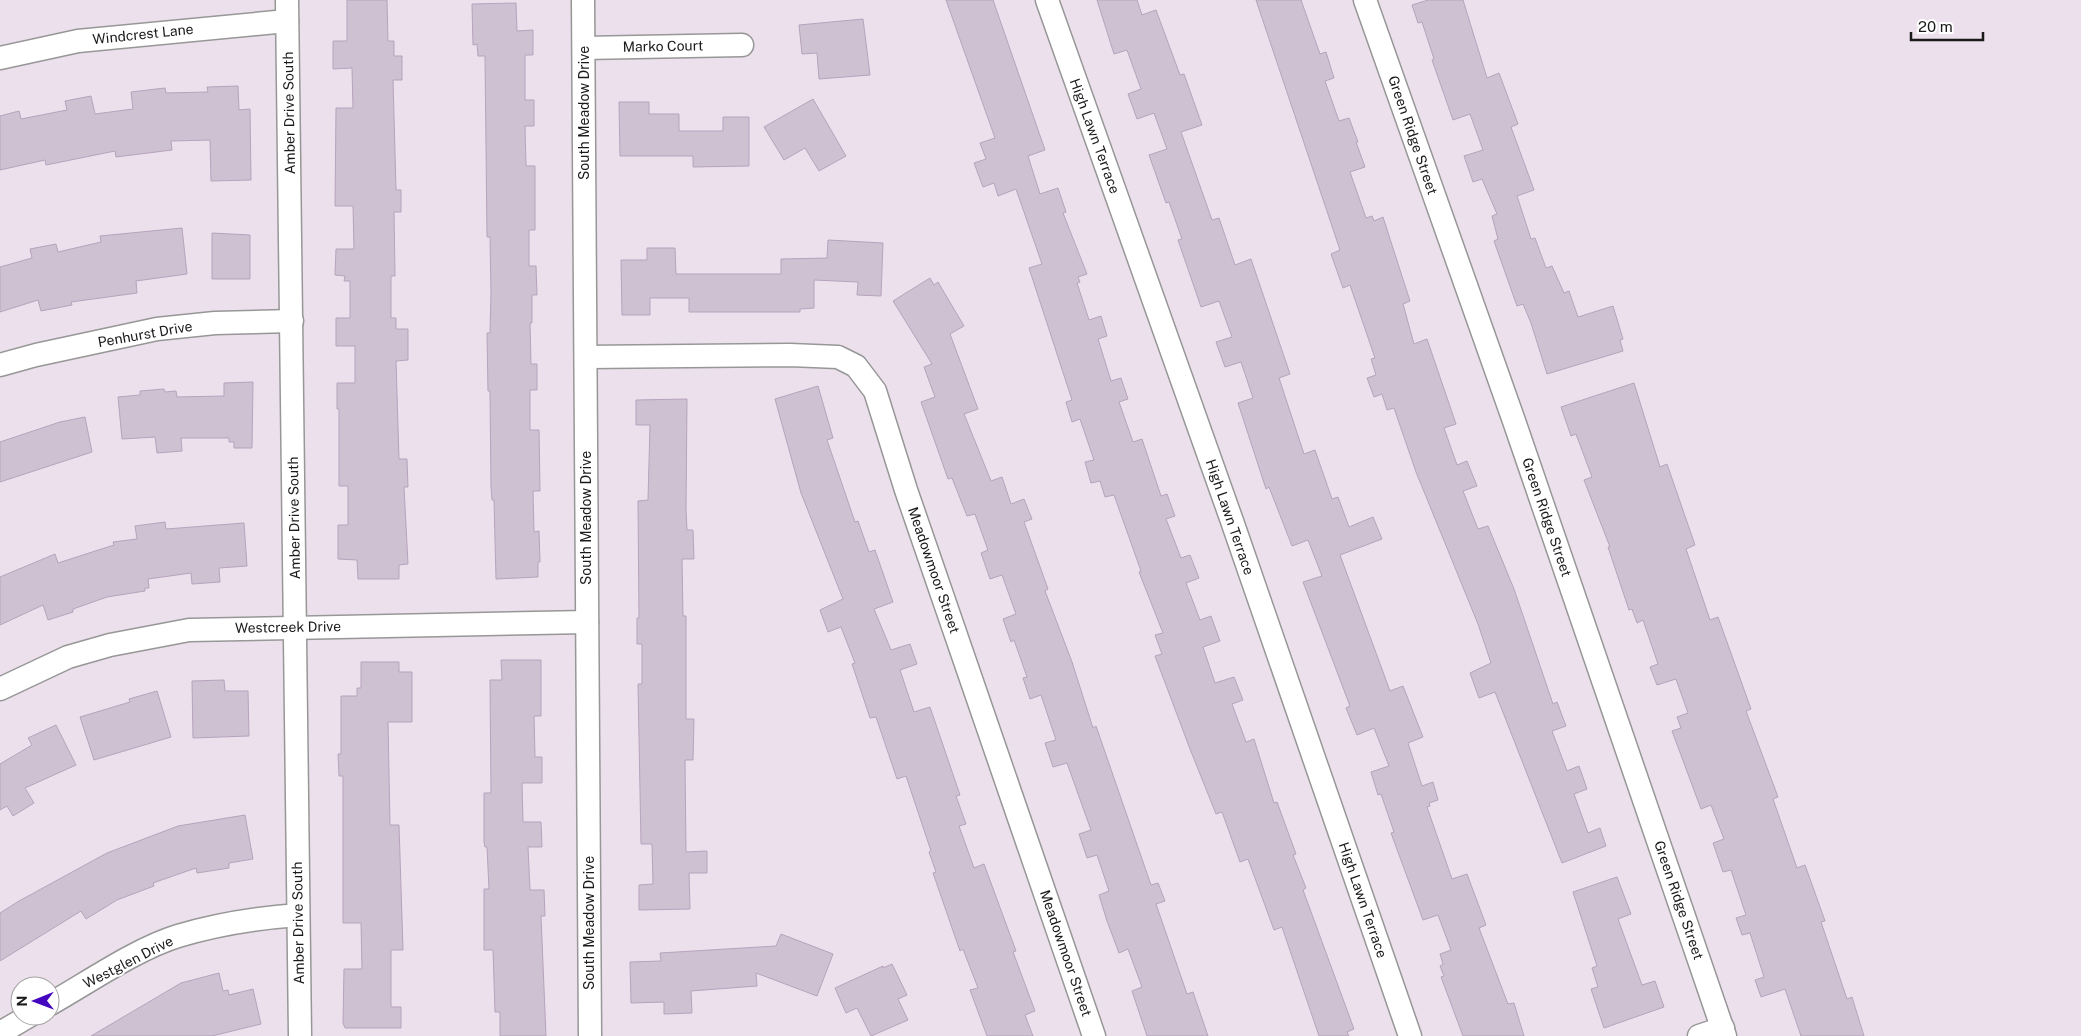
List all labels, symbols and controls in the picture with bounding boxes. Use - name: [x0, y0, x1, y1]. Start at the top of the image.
- scale bar: [1911, 10, 1984, 42]
- text: 20 m: [1918, 18, 1953, 35]
- street label: Windcrest Lane: [92, 21, 194, 47]
- street label: Marko Court: [622, 37, 704, 55]
- street label: South Meadow Drive: [576, 46, 592, 180]
- street label: Amber Drive South: [280, 51, 298, 175]
- street label: Green Ridge Street: [1385, 73, 1441, 197]
- street label: High Lawn Terrace: [1067, 76, 1123, 196]
- street label: Penhurst Drive: [96, 318, 194, 350]
- street label: South Meadow Drive: [578, 451, 594, 585]
- street label: Green Ridge Street: [1519, 455, 1575, 579]
- street label: Amber Drive South: [285, 456, 303, 580]
- street label: High Lawn Terrace: [1203, 457, 1257, 577]
- street label: Meadowmoor Street: [905, 505, 963, 635]
- street label: Westcreek Drive: [235, 618, 341, 636]
- street label: Green Ridge Street: [1651, 838, 1707, 962]
- street label: High Lawn Terrace: [1336, 840, 1390, 960]
- street label: South Meadow Drive: [581, 856, 597, 990]
- street label: Amber Drive South: [289, 861, 307, 985]
- street label: Meadowmoor Street: [1037, 888, 1095, 1018]
- street label: Westglen Drive: [80, 932, 176, 992]
- north arrow: [10, 976, 60, 1026]
- text: N: [14, 996, 30, 1007]

